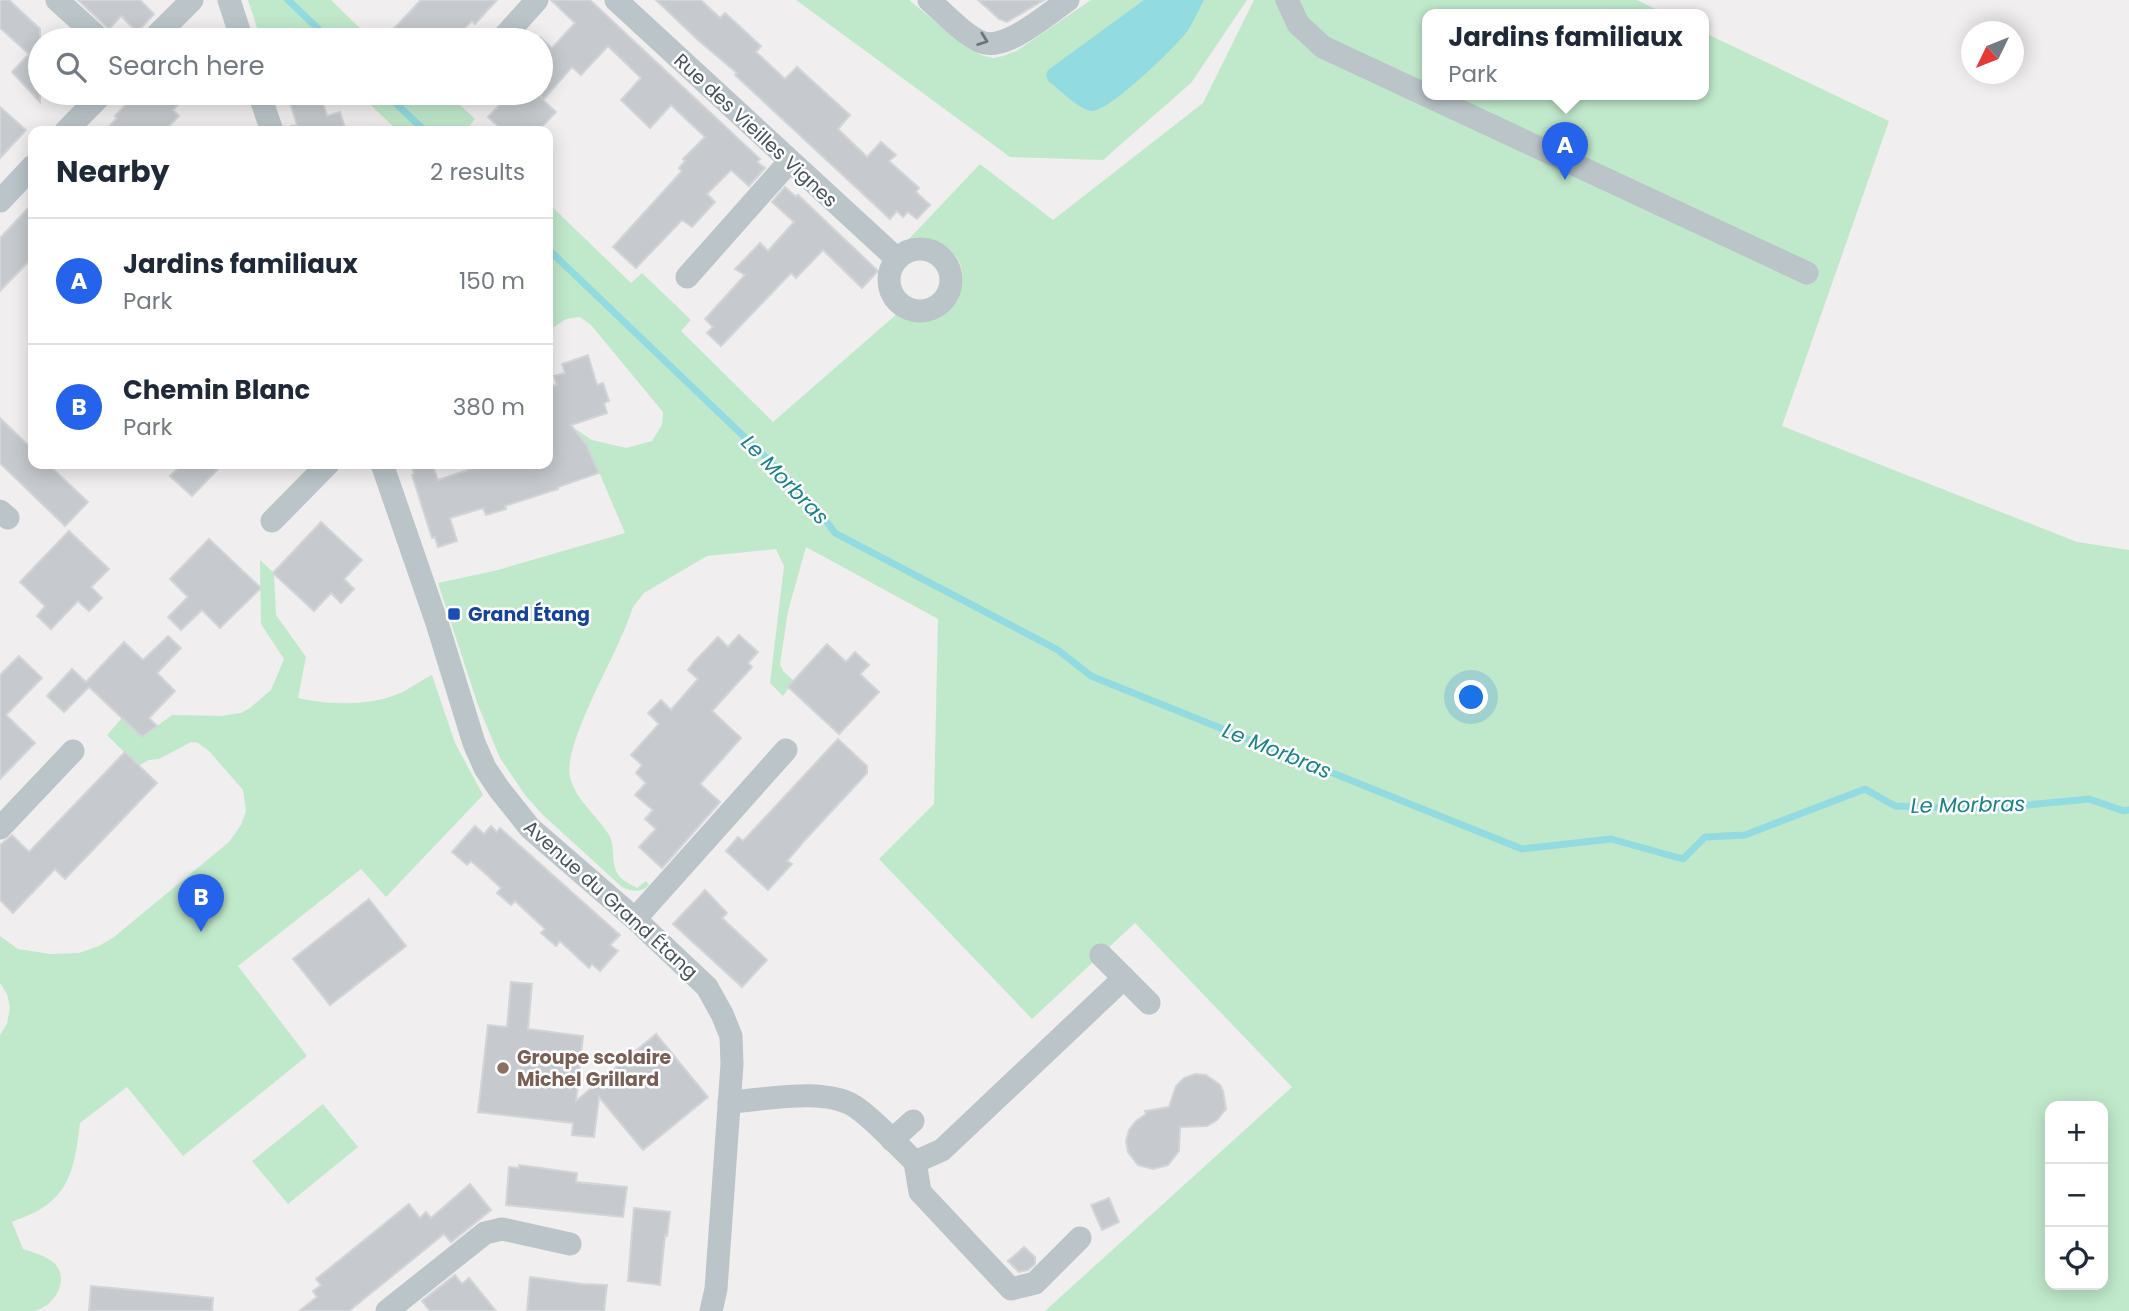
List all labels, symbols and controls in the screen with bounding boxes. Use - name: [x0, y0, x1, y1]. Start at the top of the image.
- popup: [1422, 9, 1709, 100]
- text: Jardins familiaux: [1448, 19, 1683, 55]
- north arrow: [1961, 21, 2024, 84]
- search box: [28, 28, 553, 105]
- one-way arrow: [977, 32, 989, 46]
- street label: Rue des Vieilles Vignes: [668, 47, 843, 213]
- icon: search: [52, 48, 90, 86]
- text: Search here: [108, 48, 265, 84]
- text: Park: [1448, 58, 1497, 90]
- pin: A: [1542, 122, 1588, 180]
- text: Nearby: [56, 150, 170, 193]
- text: 2 results: [430, 156, 525, 188]
- text: Jardins familiaux: [123, 246, 358, 282]
- text: A: [71, 265, 87, 297]
- text: 150 m: [459, 265, 525, 297]
- text: Park: [123, 285, 172, 317]
- text: Chemin Blanc: [123, 372, 310, 408]
- text: B: [71, 391, 87, 423]
- text: 380 m: [453, 391, 525, 423]
- text: Park: [123, 411, 172, 443]
- water label: Le Morbras: [735, 428, 836, 531]
- place label: Grand Étang: [468, 601, 590, 628]
- marker: Grand Étang: [446, 606, 462, 622]
- your location: [1454, 680, 1488, 714]
- water label: Le Morbras: [1218, 716, 1336, 785]
- water label: Le Morbras: [1910, 789, 2026, 820]
- street label: Avenue du Grand Étang: [518, 814, 704, 985]
- pin: B: [178, 874, 224, 932]
- place label: Groupe scolaire Michel Grillard: [517, 1044, 672, 1093]
- marker: Groupe scolaire Michel Grillard: [495, 1060, 511, 1076]
- map controls: [2045, 1101, 2108, 1290]
- button: +: [2045, 1101, 2108, 1164]
- button: −: [2045, 1164, 2108, 1227]
- button: locate: [2045, 1227, 2108, 1290]

